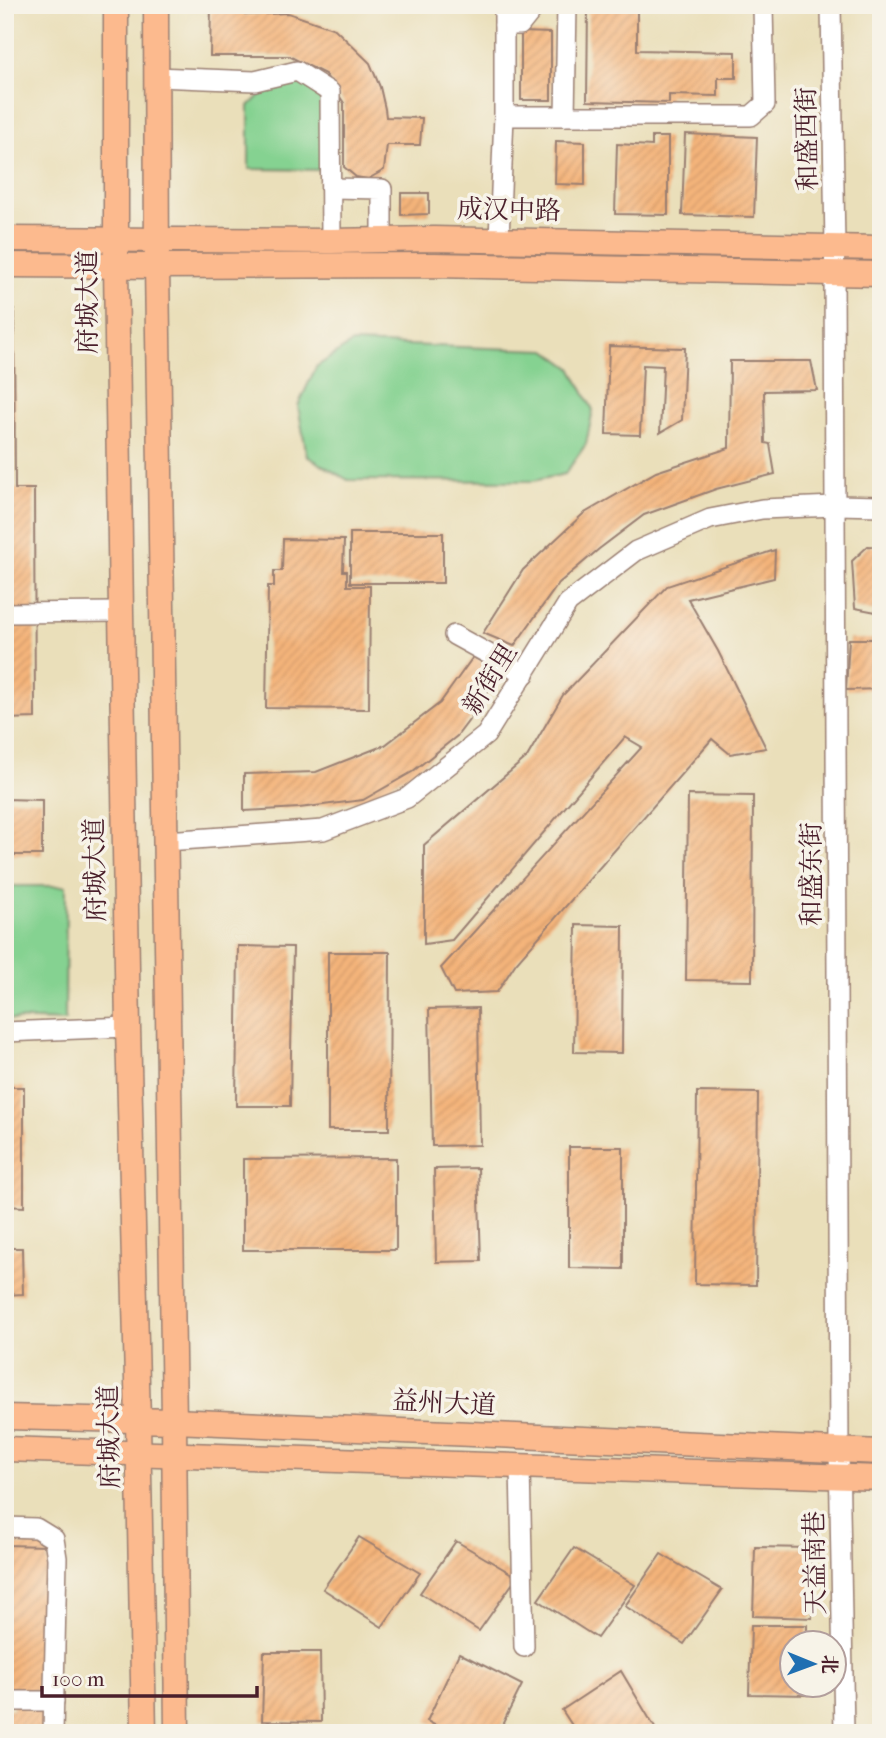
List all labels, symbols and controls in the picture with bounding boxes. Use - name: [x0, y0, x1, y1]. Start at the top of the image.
- street label: 和盛西街: [791, 87, 823, 191]
- street label: 成汉中路: [457, 194, 561, 226]
- street label: 府城大道: [72, 250, 103, 354]
- street label: 新街里: [456, 638, 524, 720]
- street label: 府城大道: [79, 818, 111, 922]
- street label: 和盛东街: [796, 822, 827, 926]
- street label: 府城大道: [93, 1385, 125, 1489]
- street label: 益州大道: [391, 1385, 497, 1421]
- street label: 天益南巷: [799, 1511, 831, 1615]
- north arrow: [778, 1630, 848, 1700]
- scale bar: [42, 1654, 257, 1698]
- text: 北: [818, 1655, 840, 1674]
- text: 100 m: [52, 1667, 105, 1691]

